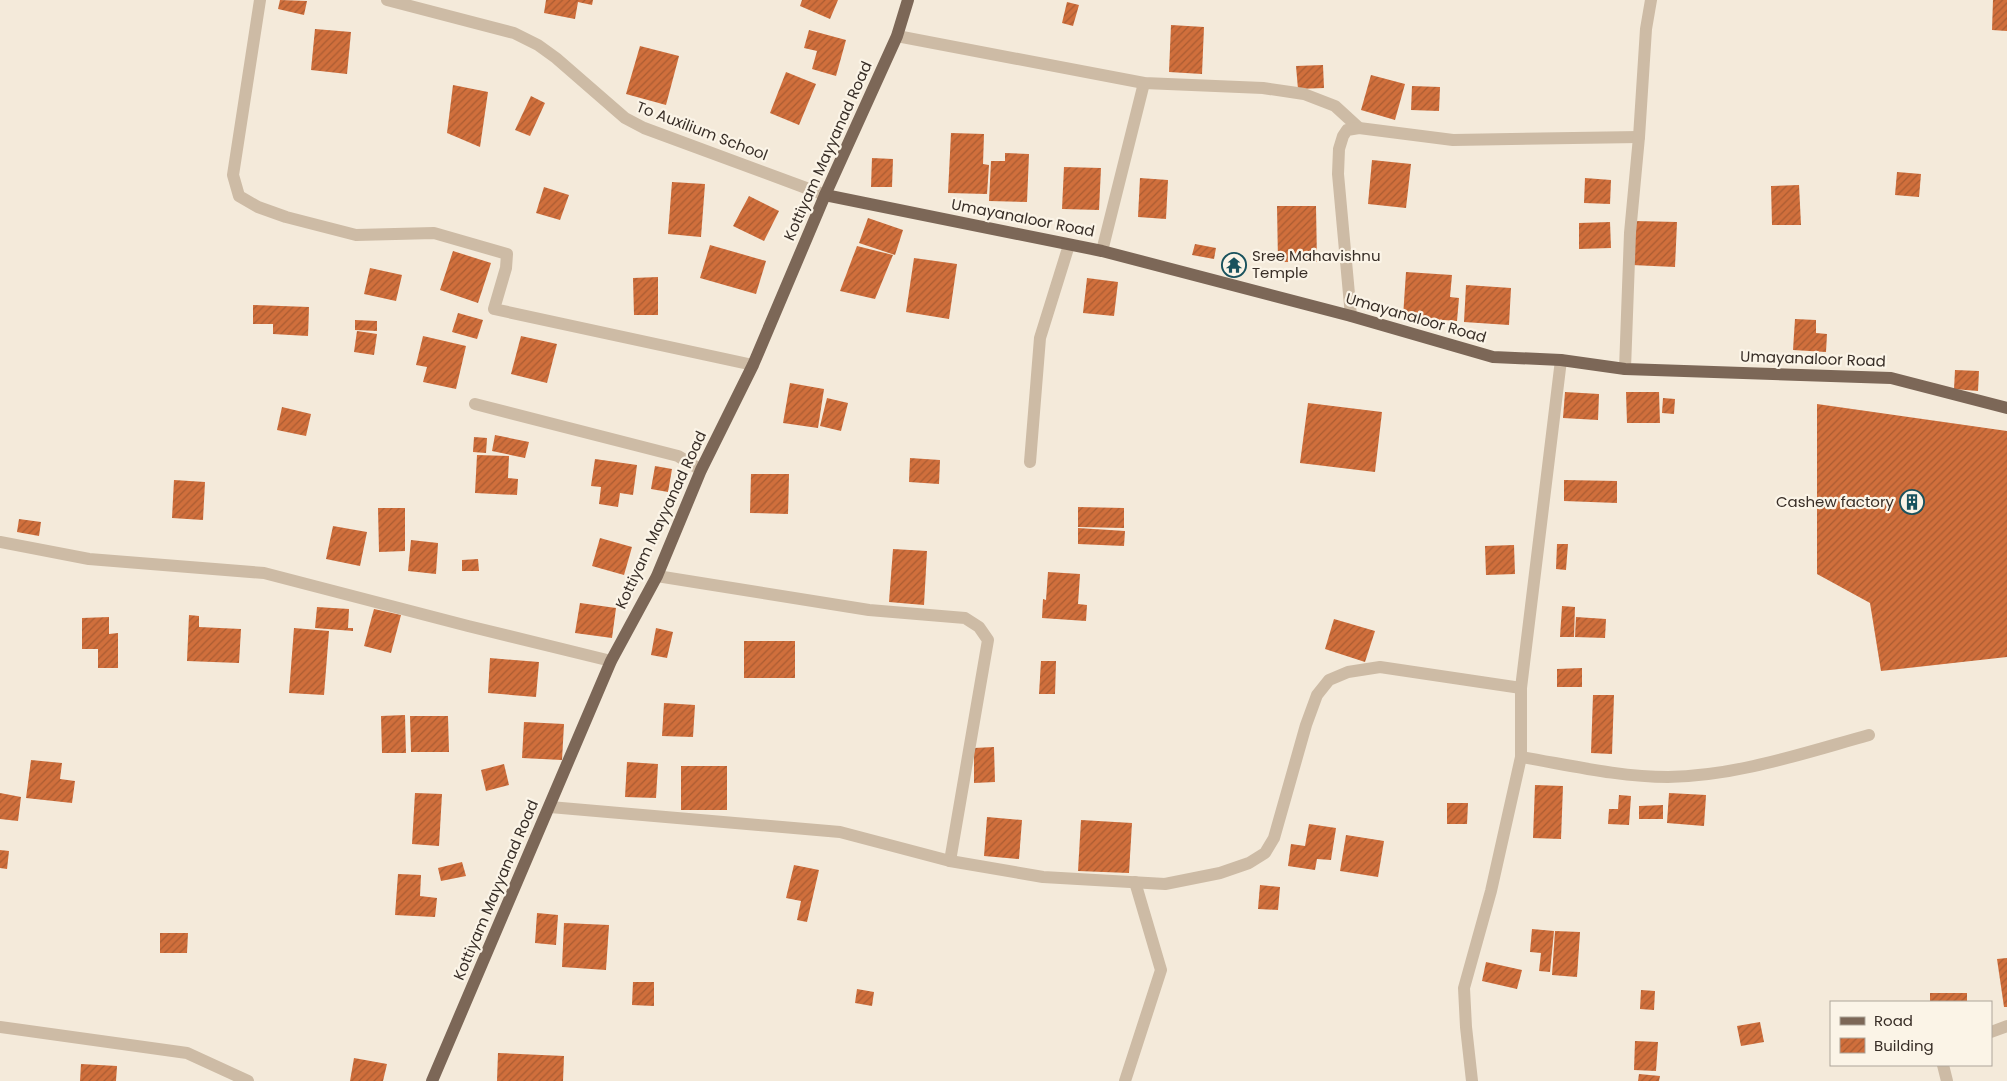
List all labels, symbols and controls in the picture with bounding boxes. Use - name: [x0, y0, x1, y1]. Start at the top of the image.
- street label: Kottiyam Mayyanad Road: [778, 58, 877, 244]
- street label: To Auxilium School: [633, 96, 771, 165]
- street label: Umayanaloor Road: [950, 193, 1097, 242]
- place label: Sree Mahavishnu Temple: [1252, 245, 1381, 283]
- temple icon: Sree Mahavishnu Temple: [1221, 252, 1247, 278]
- street label: Umayanaloor Road: [1343, 287, 1489, 348]
- street label: Umayanaloor Road: [1740, 345, 1886, 372]
- street label: Kottiyam Mayyanad Road: [610, 427, 711, 612]
- building icon: Cashew factory: [1899, 489, 1925, 515]
- place label: Cashew factory: [1776, 491, 1895, 512]
- street label: Kottiyam Mayyanad Road: [448, 796, 543, 983]
- legend: [1830, 1001, 1992, 1066]
- text: Road: [1874, 1010, 1913, 1031]
- text: Building: [1874, 1035, 1934, 1056]

